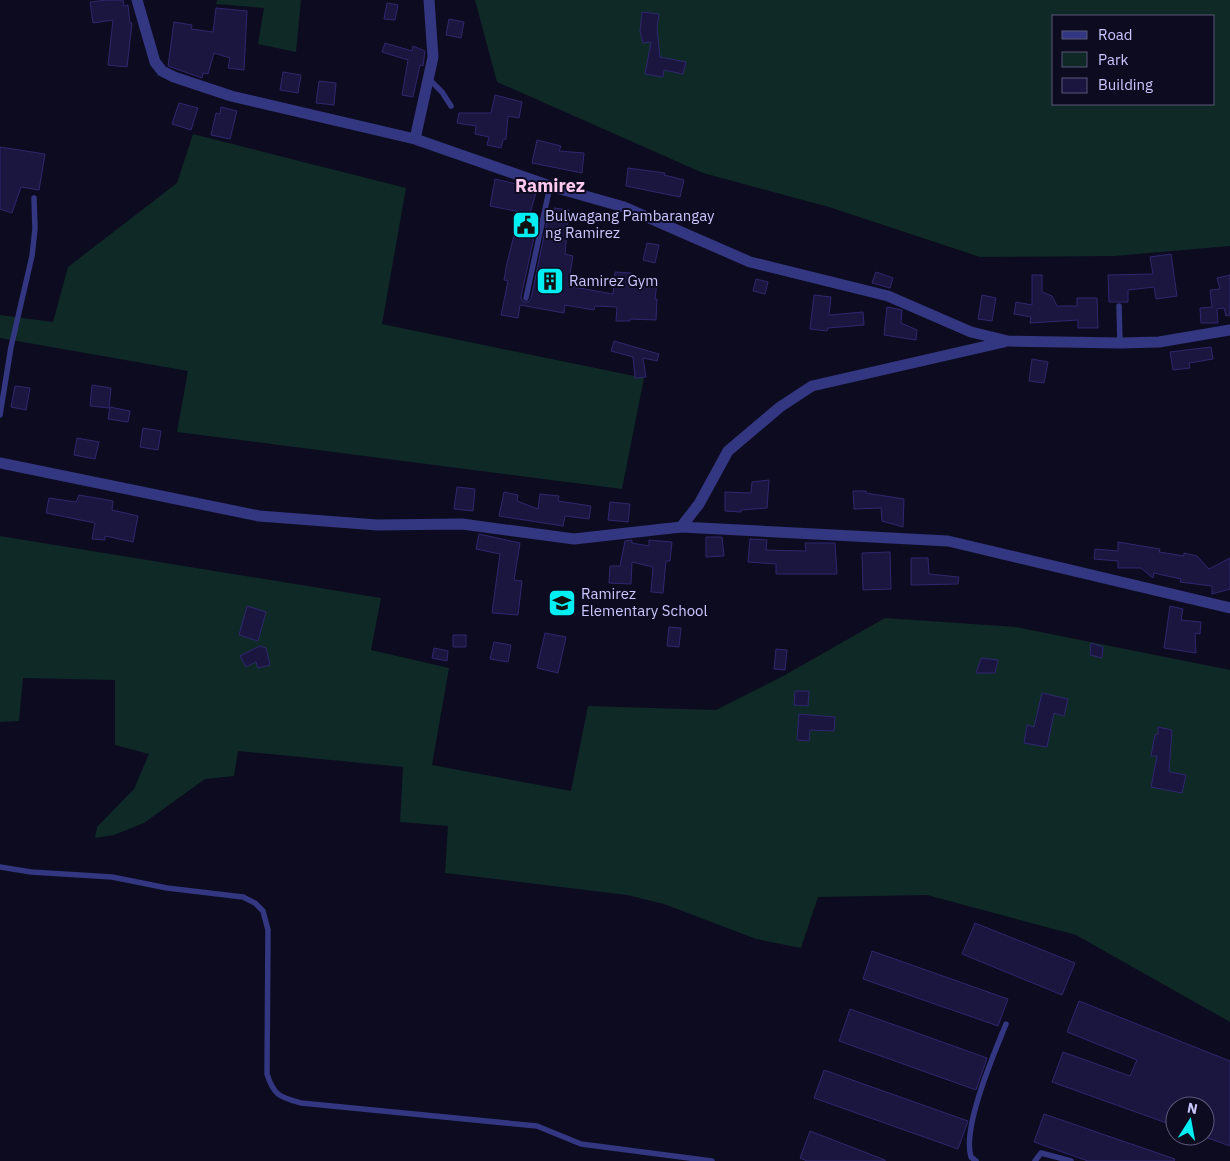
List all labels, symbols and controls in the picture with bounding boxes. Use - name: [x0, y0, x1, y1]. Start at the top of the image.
- legend: [1052, 15, 1215, 105]
- text: Road: [1098, 25, 1133, 44]
- text: Park: [1098, 50, 1128, 69]
- text: Building: [1098, 75, 1153, 94]
- district label: Ramirez: [515, 174, 585, 197]
- place label: Bulwagang Pambarangay ng Ramirez: [545, 206, 715, 242]
- public building icon: Bulwagang Pambarangay ng Ramirez: [511, 210, 541, 240]
- building icon: Ramirez Gym: [535, 266, 565, 296]
- place label: Ramirez Gym: [569, 271, 658, 290]
- place label: Ramirez Elementary School: [581, 584, 708, 620]
- school or university icon: Ramirez Elementary School: [547, 588, 577, 618]
- north arrow: [1165, 1096, 1215, 1146]
- text: N: [1186, 1098, 1199, 1118]

